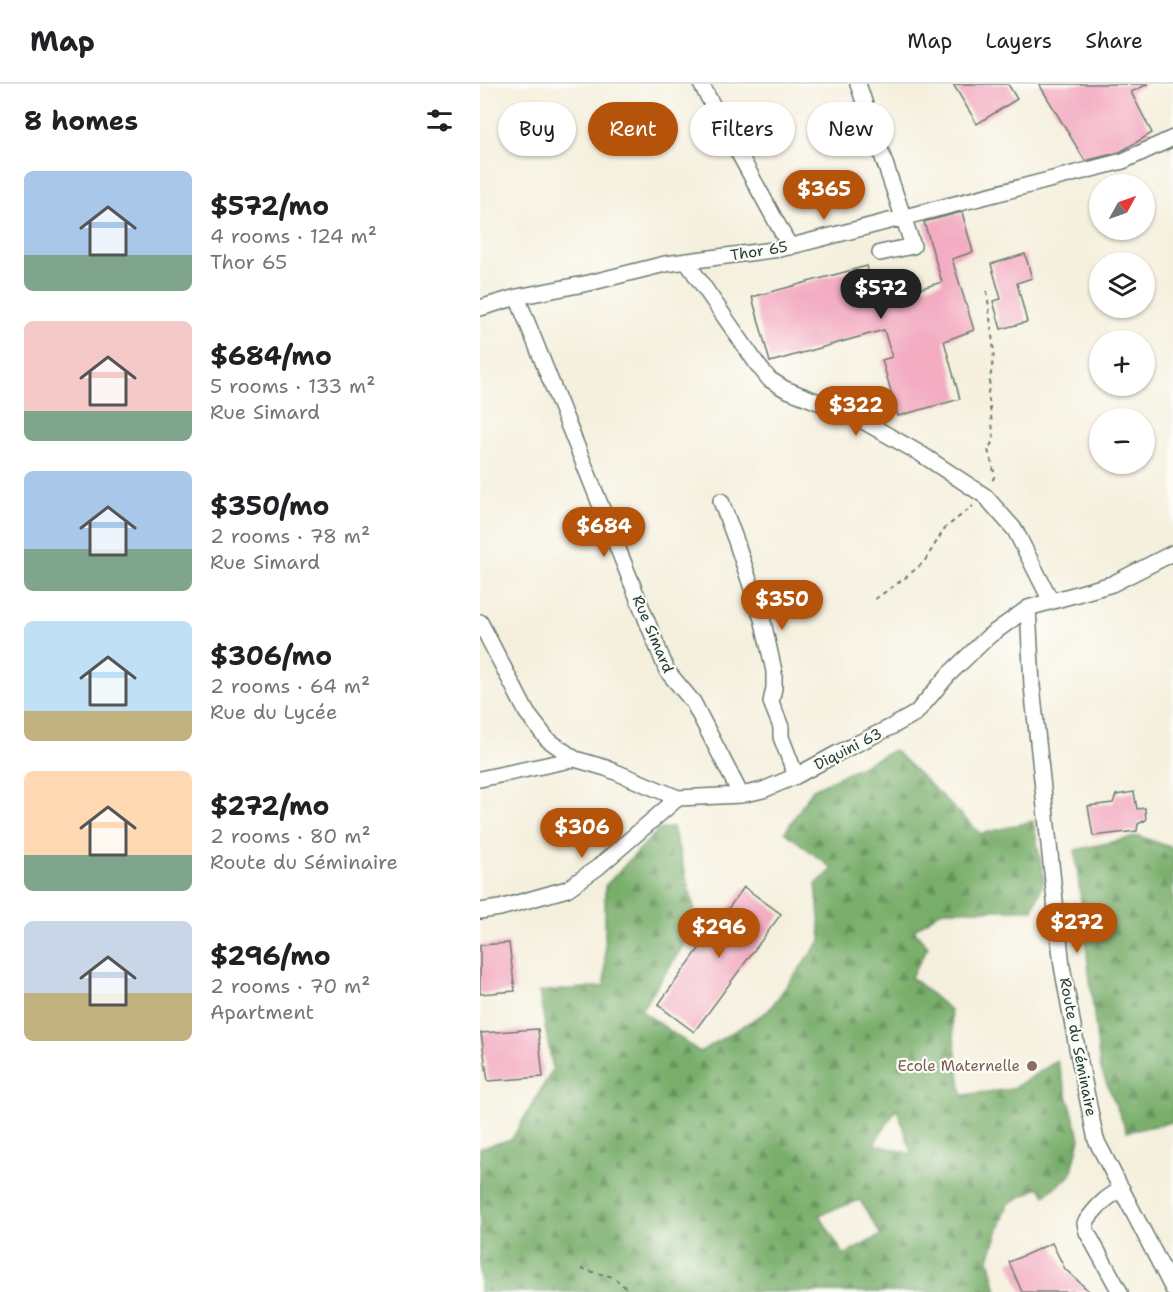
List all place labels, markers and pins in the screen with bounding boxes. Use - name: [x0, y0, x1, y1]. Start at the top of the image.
- pin: $365: [788, 170, 860, 221]
- pin: $572: [845, 269, 917, 320]
- pin: $322: [820, 386, 892, 437]
- pin: $684: [568, 507, 640, 558]
- pin: $350: [746, 580, 818, 631]
- pin: $306: [546, 808, 618, 859]
- pin: $272: [1041, 903, 1113, 954]
- pin: $296: [683, 908, 755, 959]
- place label: Ecole Maternelle: [897, 1056, 1020, 1076]
- marker: Ecole Maternelle: [1025, 1059, 1039, 1073]

